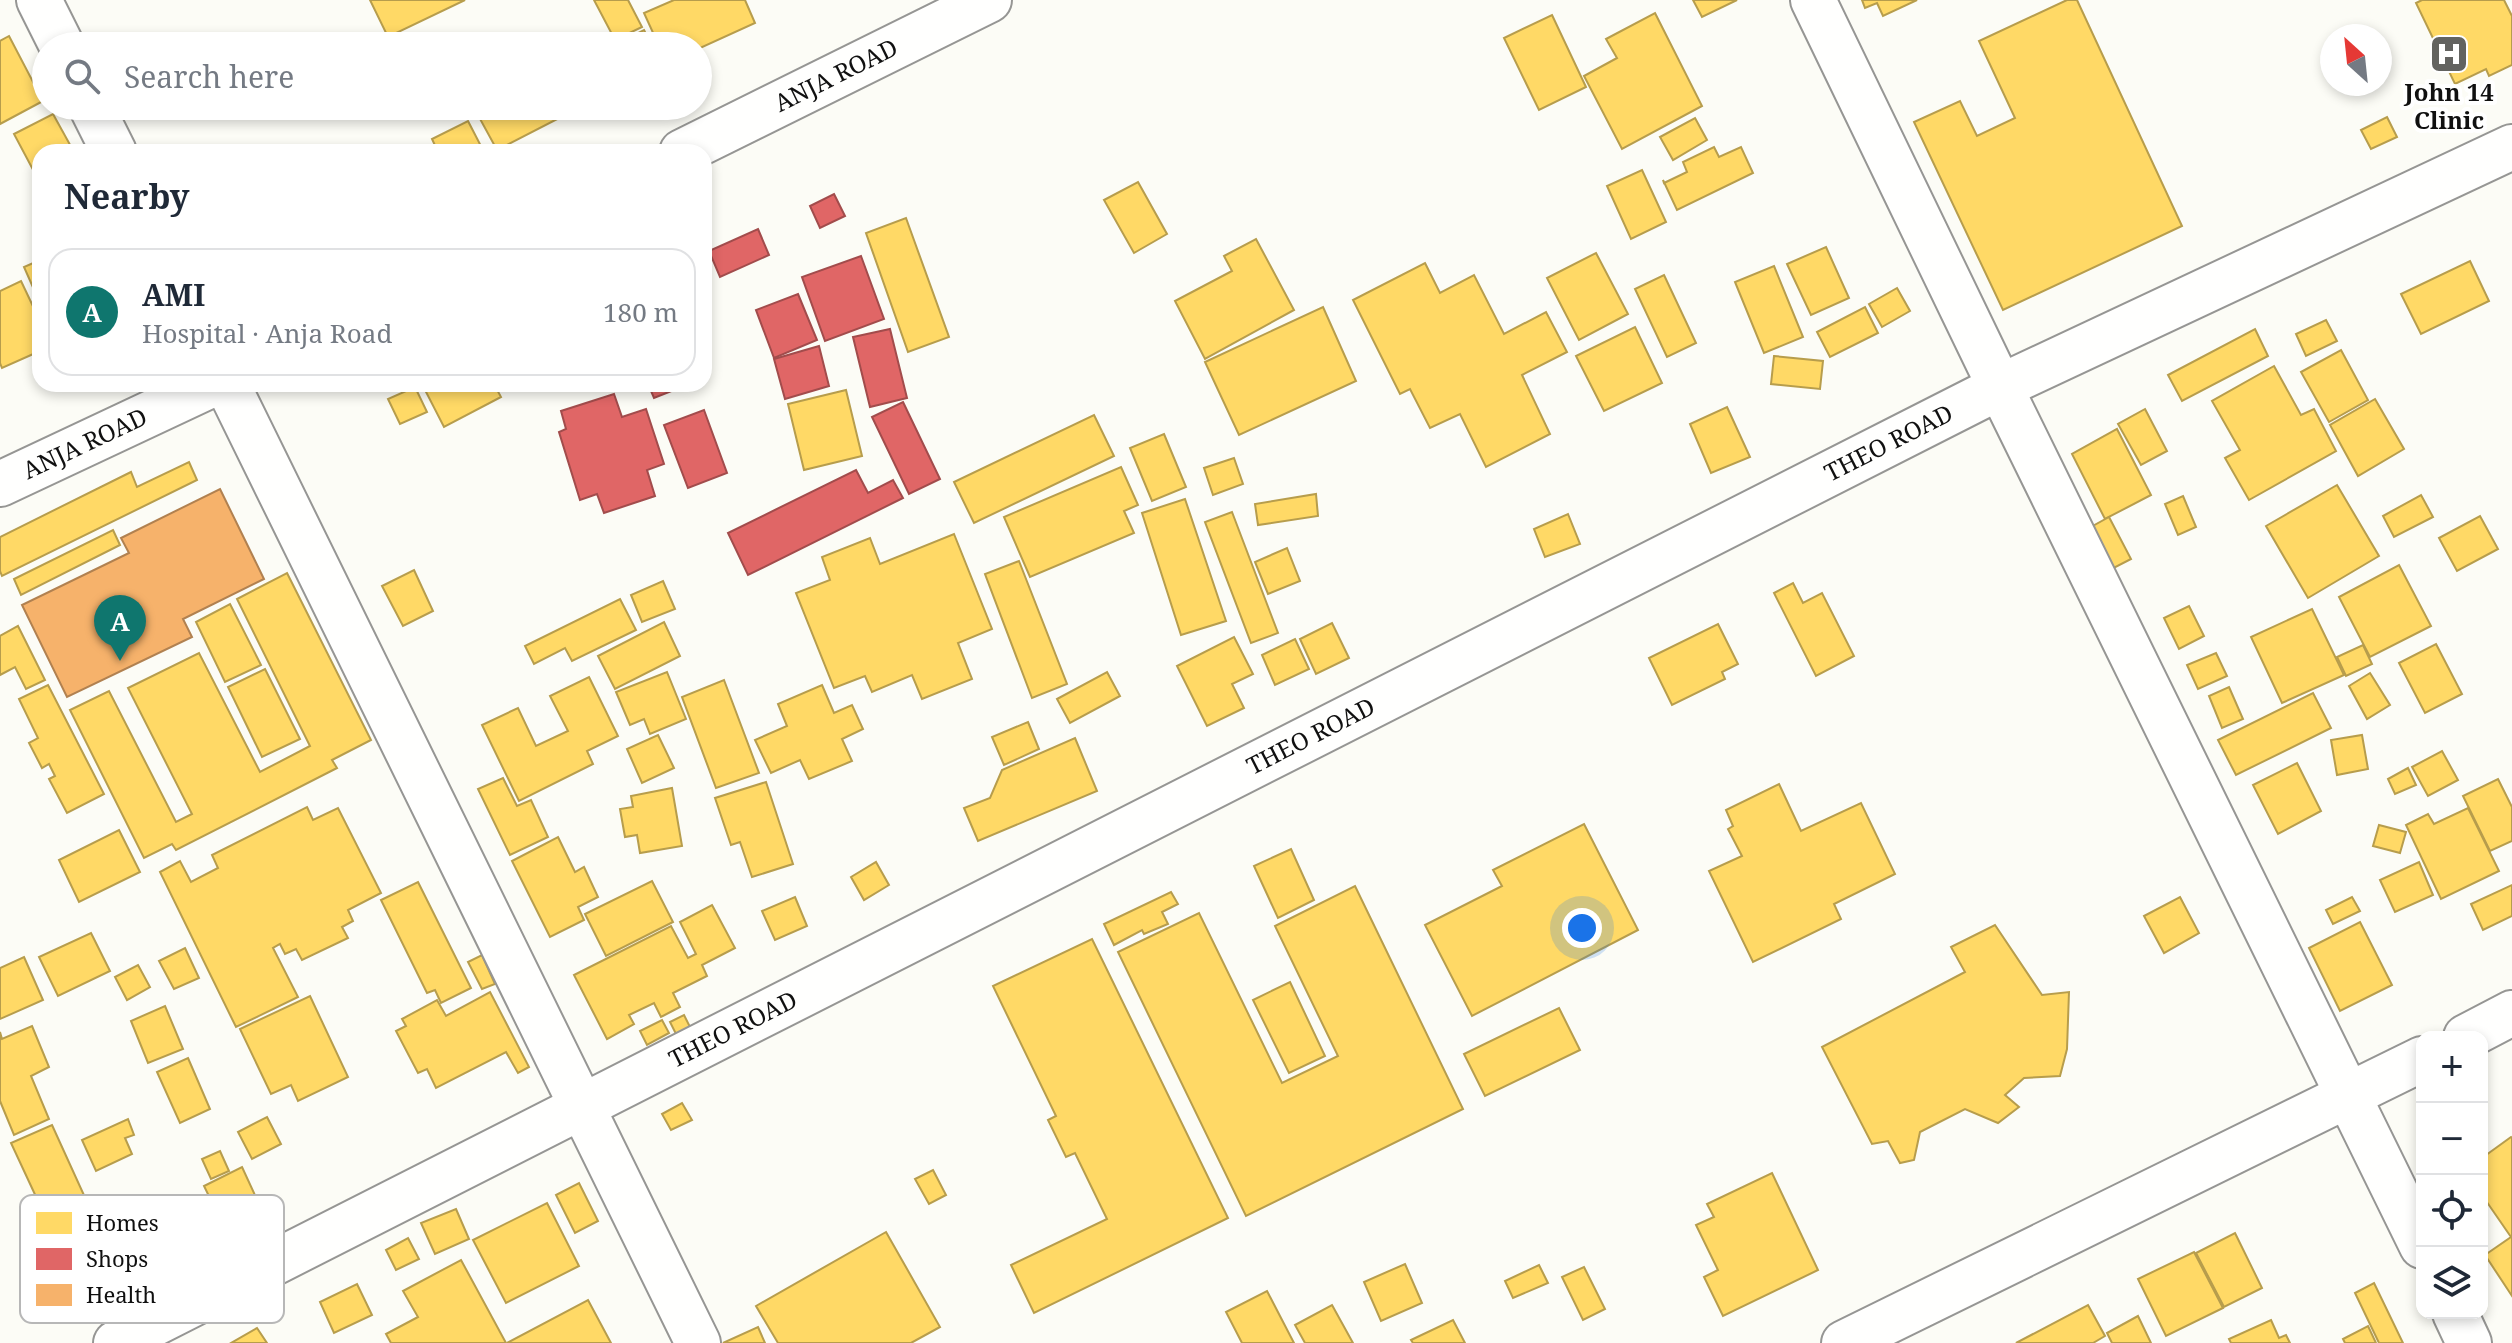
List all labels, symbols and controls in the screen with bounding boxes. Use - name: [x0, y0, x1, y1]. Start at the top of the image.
- north arrow: [2320, 24, 2392, 96]
- street label: ANJA ROAD: [768, 30, 903, 119]
- search box: [32, 32, 712, 120]
- hospital icon: John 14 Clinic: [2428, 33, 2470, 75]
- icon: search: [60, 54, 104, 98]
- text: Search here: [124, 56, 294, 97]
- place label: John 14 Clinic: [2403, 75, 2494, 136]
- text: Nearby: [64, 173, 190, 219]
- text: AMI: [142, 274, 205, 315]
- text: A: [82, 294, 102, 330]
- text: 180 m: [603, 294, 678, 330]
- text: Hospital · Anja Road: [142, 315, 392, 351]
- street label: THEO ROAD: [1818, 396, 1958, 488]
- street label: ANJA ROAD: [17, 399, 152, 486]
- pin: A: [94, 595, 146, 661]
- street label: THEO ROAD: [1241, 689, 1380, 782]
- your location: [1562, 908, 1602, 948]
- street label: THEO ROAD: [663, 982, 802, 1075]
- map controls: [2416, 1031, 2488, 1319]
- button: +: [2416, 1031, 2488, 1103]
- button: −: [2416, 1103, 2488, 1175]
- button: locate: [2416, 1175, 2488, 1247]
- legend: [20, 1195, 284, 1323]
- text: Homes: [86, 1207, 159, 1237]
- text: Shops: [86, 1243, 148, 1273]
- button: layers: [2416, 1247, 2488, 1319]
- text: Health: [86, 1279, 156, 1309]

